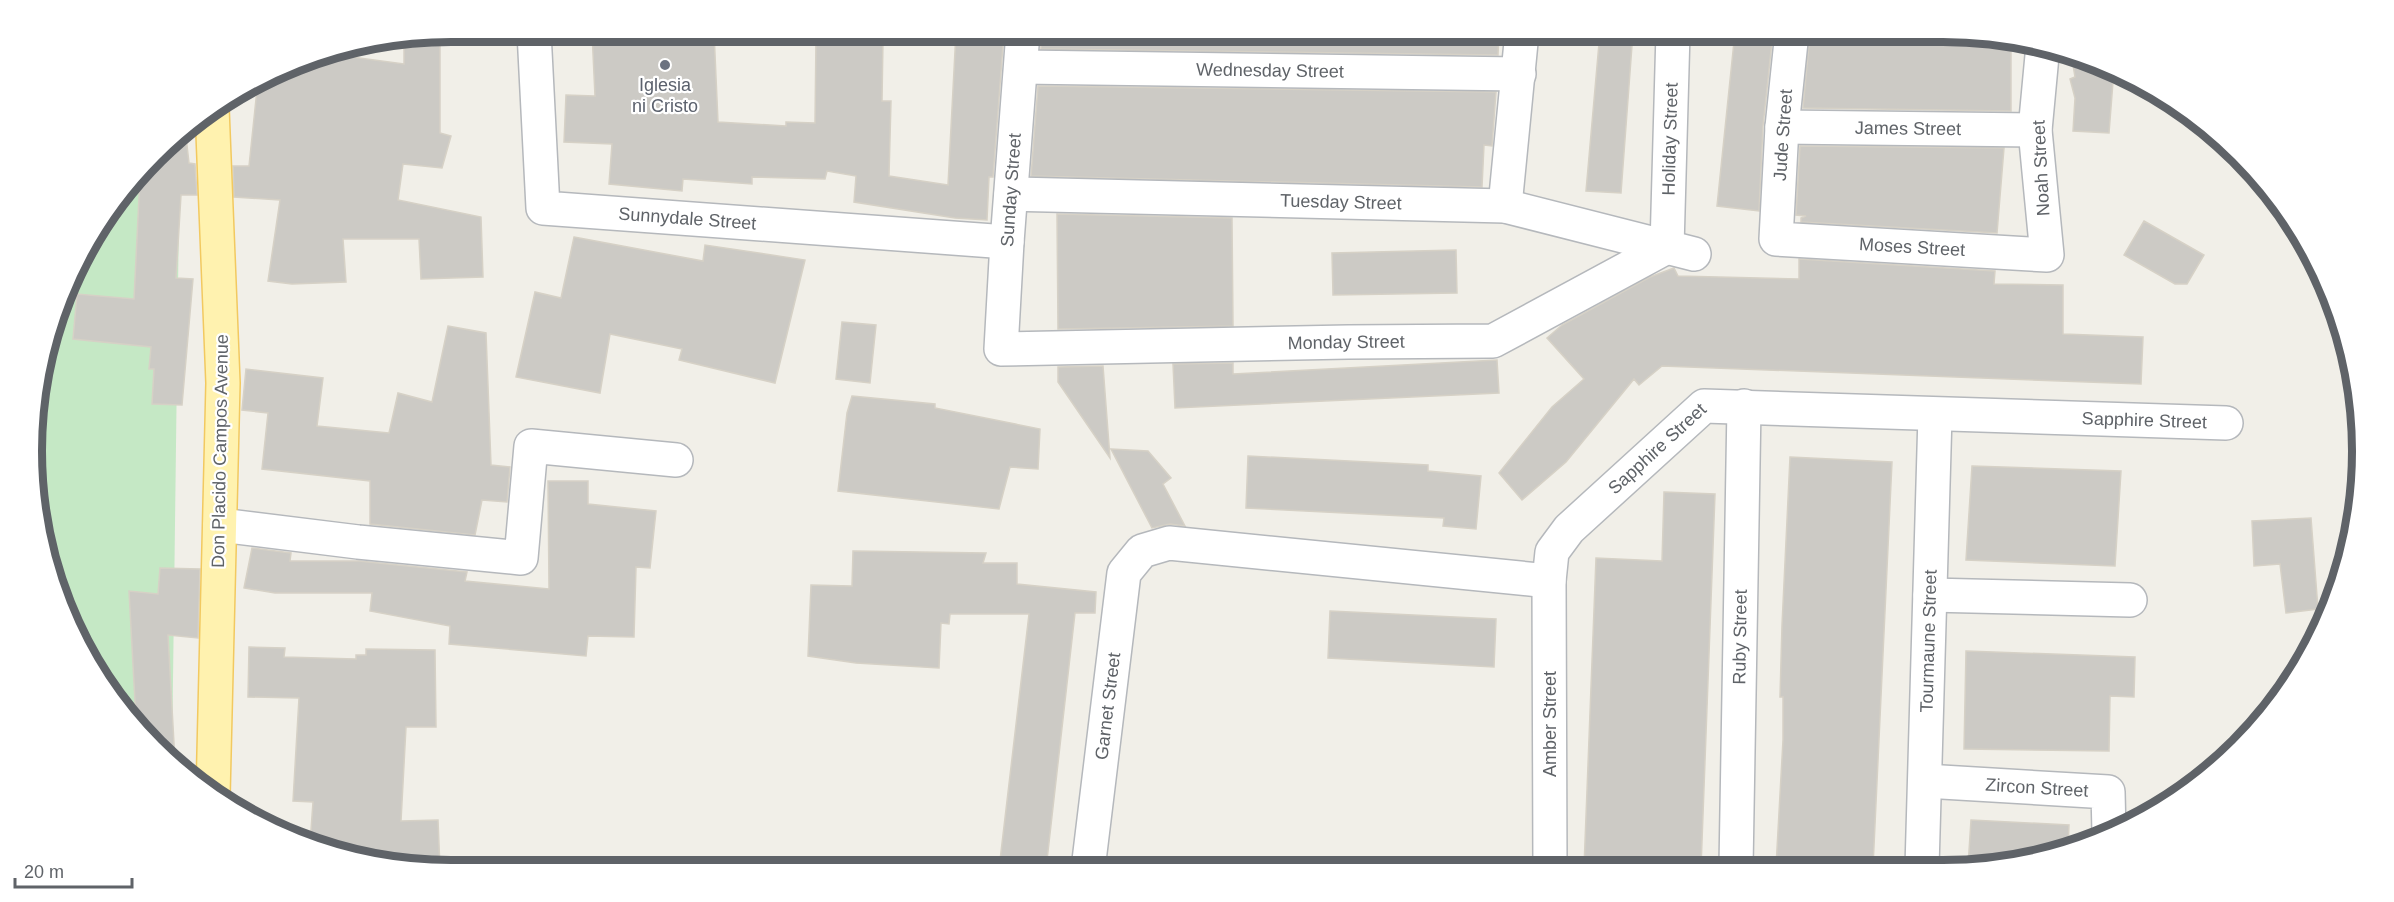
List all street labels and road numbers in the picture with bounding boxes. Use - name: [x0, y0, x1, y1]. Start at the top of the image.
- street label: Wednesday Street: [1196, 59, 1344, 82]
- street label: Holiday Street: [1658, 82, 1682, 196]
- street label: Jude Street: [1770, 88, 1796, 182]
- street label: James Street: [1855, 118, 1961, 139]
- street label: Noah Street: [2028, 120, 2054, 216]
- street label: Sunday Street: [997, 132, 1025, 248]
- street label: Tuesday Street: [1280, 191, 1402, 213]
- street label: Sunnydale Street: [618, 204, 757, 234]
- street label: Moses Street: [1859, 234, 1966, 260]
- street label: Monday Street: [1287, 332, 1405, 353]
- street label: Don Placido Campos Avenue: [208, 334, 232, 568]
- street label: Sapphire Street: [1604, 399, 1710, 498]
- street label: Sapphire Street: [2081, 408, 2207, 432]
- street label: Tourmaune Street: [1916, 569, 1941, 713]
- street label: Ruby Street: [1729, 589, 1751, 685]
- street label: Garnet Street: [1091, 651, 1124, 761]
- street label: Amber Street: [1540, 671, 1560, 777]
- street label: Zircon Street: [1985, 775, 2089, 801]

